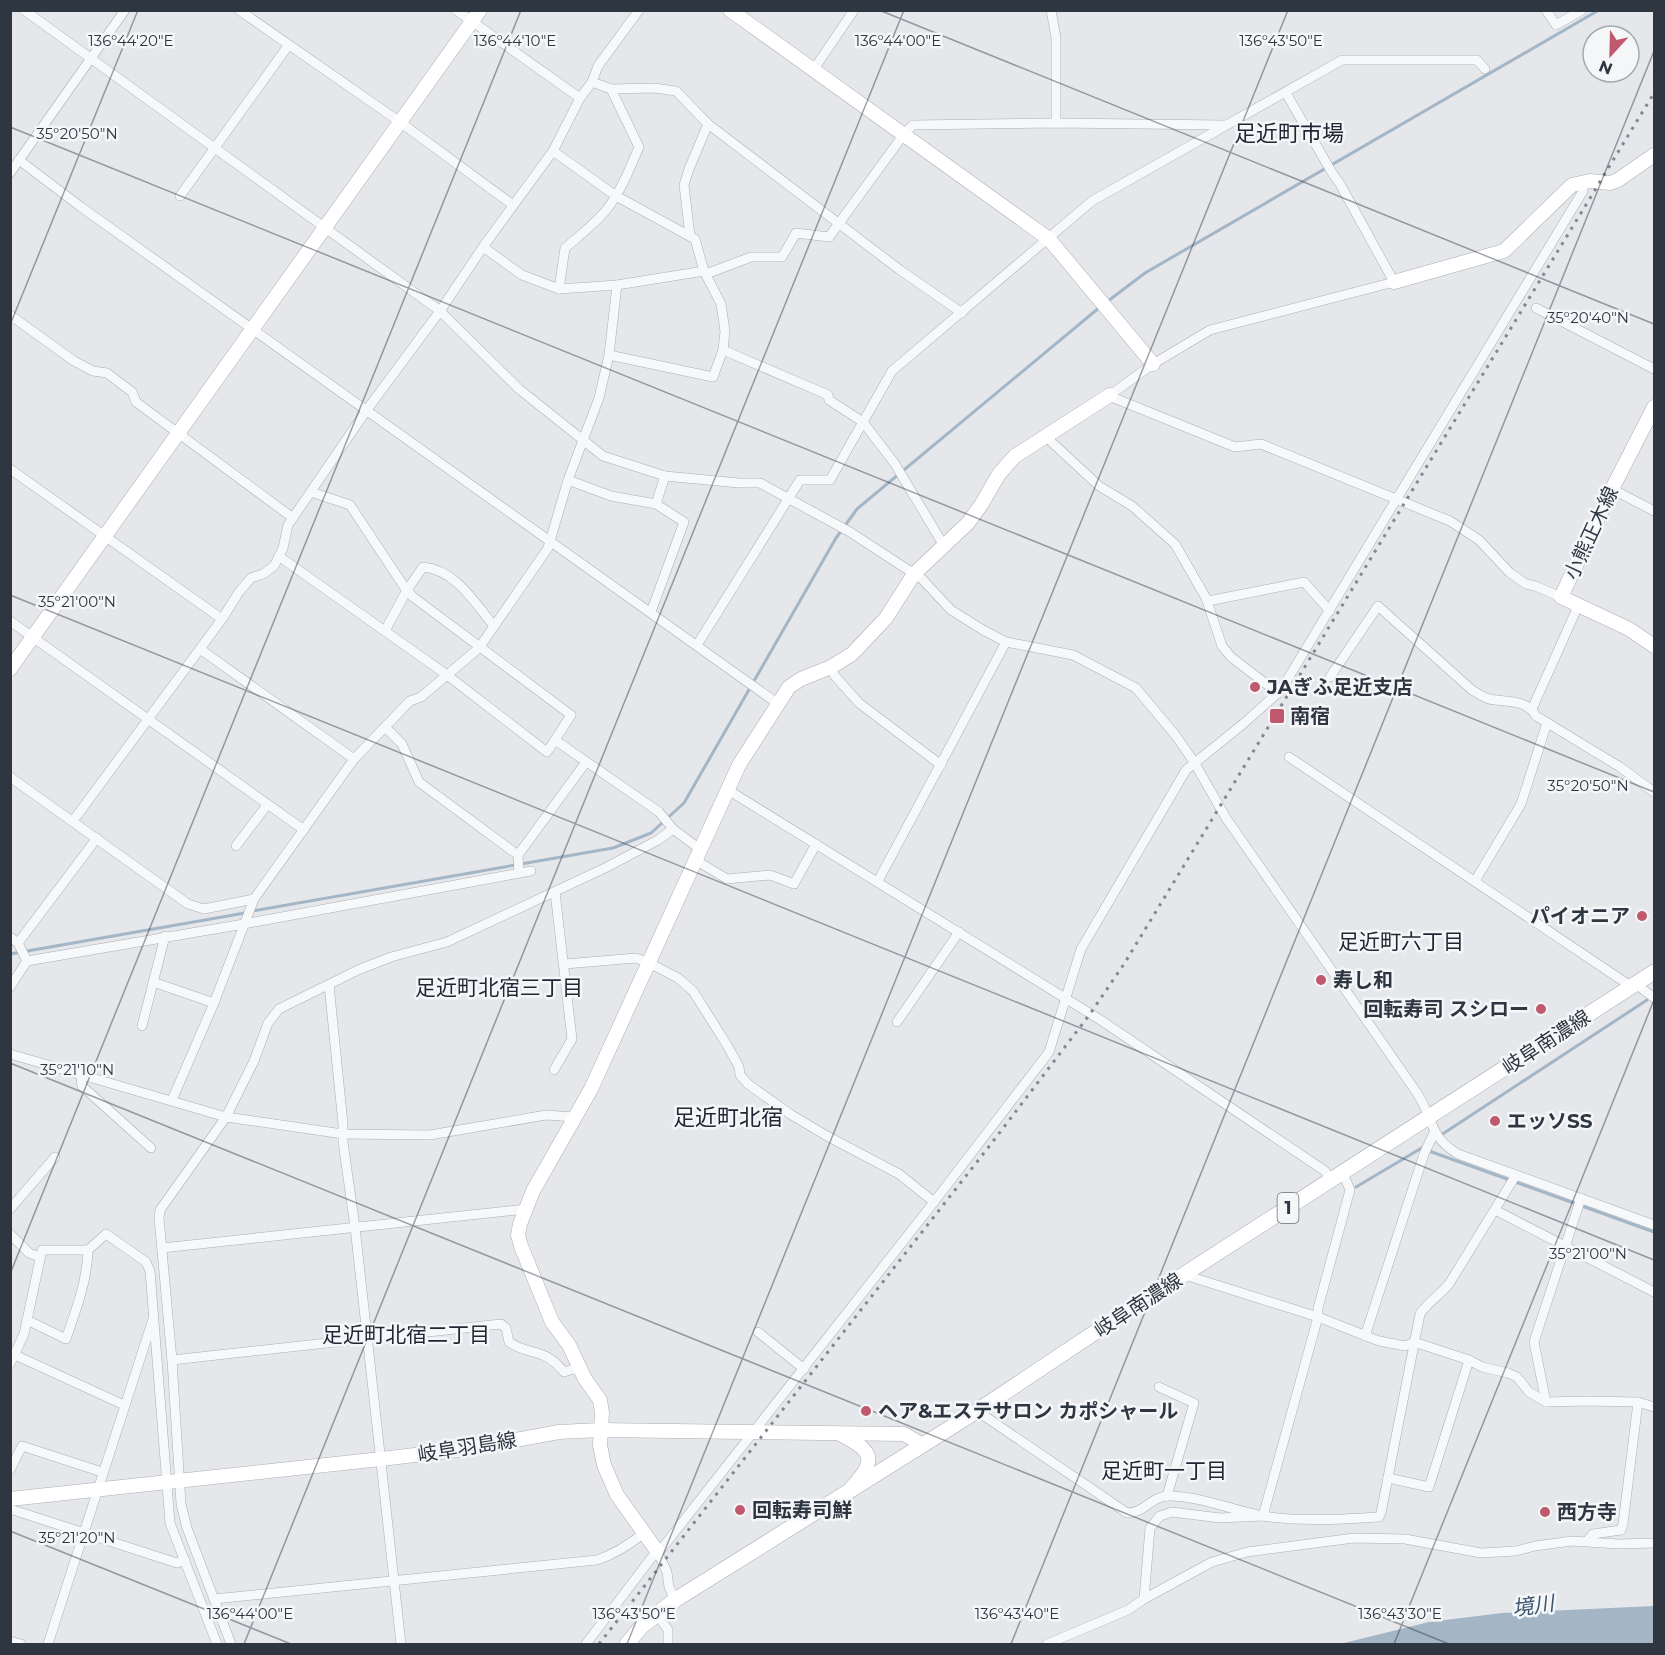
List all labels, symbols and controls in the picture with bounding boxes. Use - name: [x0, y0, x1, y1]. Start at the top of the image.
- north arrow: [1581, 24, 1641, 84]
- text: 136°44'20"E: [88, 31, 174, 50]
- text: 136°44'10"E: [474, 31, 556, 50]
- text: 136°44'00"E: [855, 31, 941, 50]
- text: 136°43'50"E: [1239, 31, 1323, 50]
- text: N: [1596, 56, 1615, 79]
- district label: 足近町市場: [1234, 120, 1344, 147]
- text: 35°20'50"N: [36, 124, 118, 143]
- text: 35°20'40"N: [1547, 308, 1629, 327]
- street label: 小熊正木線: [1559, 483, 1623, 583]
- text: 35°21'00"N: [38, 592, 116, 611]
- place label: JAぎふ足近支店: [1266, 675, 1413, 699]
- marker: JAぎふ足近支店: [1248, 680, 1262, 694]
- place label: 南宿: [1290, 704, 1330, 728]
- marker: 南宿: [1268, 707, 1286, 725]
- text: 35°20'50"N: [1547, 776, 1629, 795]
- place label: パイオニア: [1530, 904, 1630, 928]
- marker: パイオニア: [1635, 909, 1649, 923]
- district label: 足近町六丁目: [1338, 929, 1464, 954]
- place label: 寿し和: [1333, 968, 1393, 992]
- marker: 寿し和: [1314, 973, 1328, 987]
- district label: 足近町北宿三丁目: [415, 975, 583, 1000]
- place label: 回転寿司 スシロー: [1363, 997, 1529, 1021]
- marker: 回転寿司 スシロー: [1534, 1002, 1548, 1016]
- street label: 岐阜南濃線: [1498, 1005, 1594, 1079]
- text: 35°21'10"N: [40, 1060, 114, 1079]
- district label: 足近町北宿: [673, 1104, 783, 1131]
- place label: エッソSS: [1507, 1109, 1593, 1133]
- marker: エッソSS: [1488, 1114, 1502, 1128]
- road number: 1: [1278, 1193, 1298, 1223]
- text: 35°21'00"N: [1549, 1244, 1627, 1263]
- street label: 岐阜南濃線: [1090, 1268, 1186, 1342]
- district label: 足近町北宿二丁目: [322, 1322, 490, 1347]
- place label: ヘア&エステサロン カポシャール: [878, 1399, 1178, 1423]
- marker: ヘア&エステサロン カポシャール: [859, 1404, 873, 1418]
- street label: 岐阜羽島線: [416, 1427, 518, 1467]
- district label: 足近町一丁目: [1101, 1458, 1227, 1483]
- place label: 回転寿司鮮: [752, 1498, 852, 1522]
- place label: 西方寺: [1557, 1500, 1617, 1524]
- marker: 回転寿司鮮: [733, 1503, 747, 1517]
- marker: 西方寺: [1538, 1505, 1552, 1519]
- text: 35°21'20"N: [39, 1528, 115, 1547]
- water label: 境川: [1510, 1590, 1557, 1621]
- text: 136°44'00"E: [207, 1604, 293, 1623]
- text: 136°43'50"E: [592, 1604, 676, 1623]
- text: 136°43'40"E: [975, 1604, 1059, 1623]
- text: 136°43'30"E: [1358, 1604, 1442, 1623]

